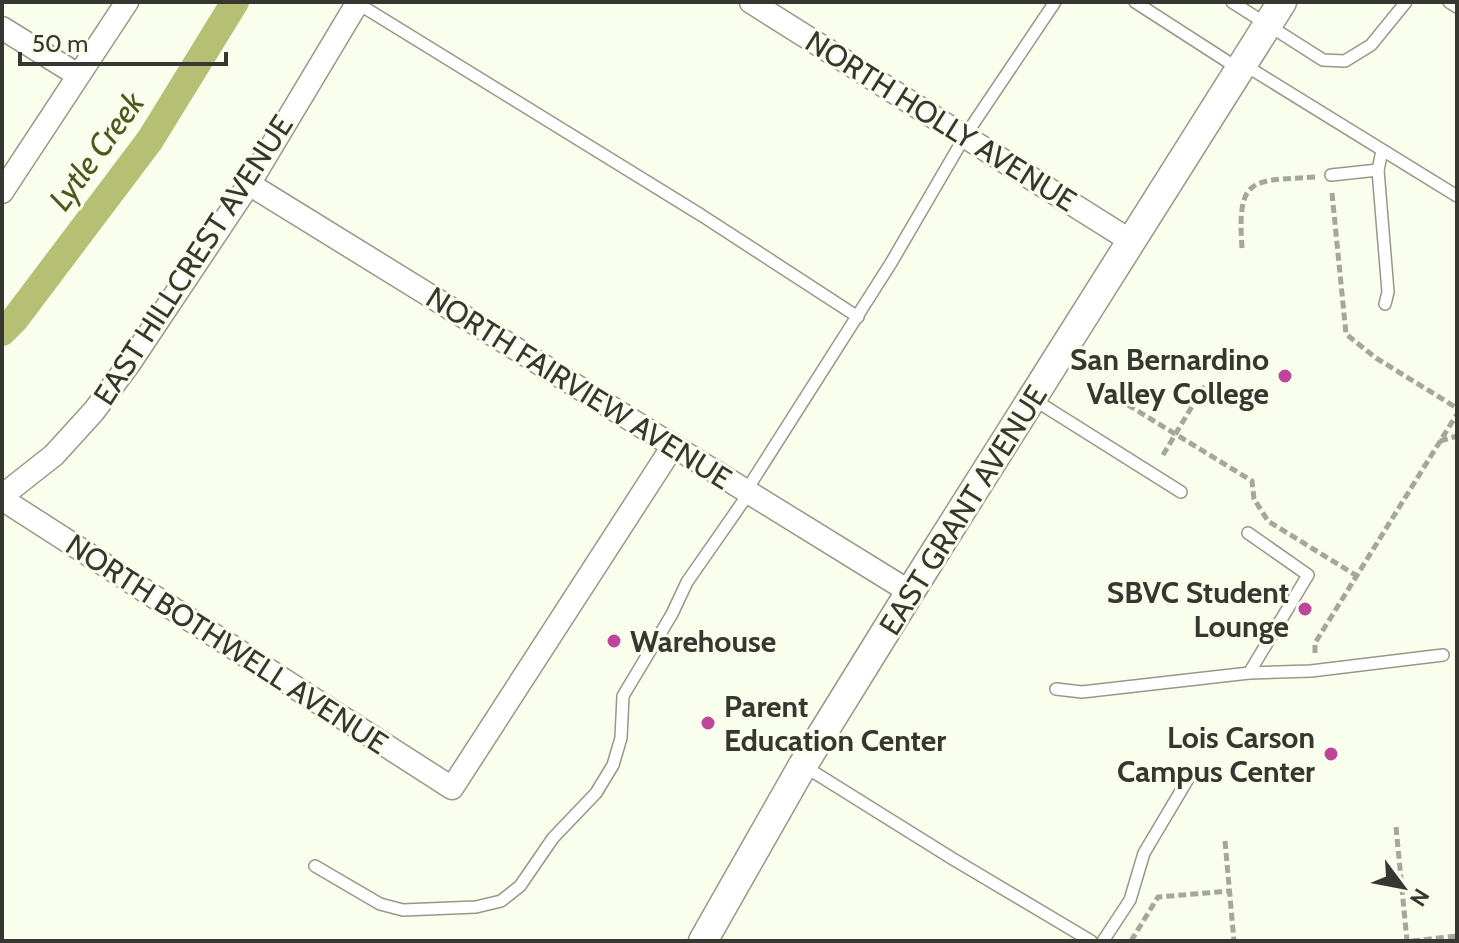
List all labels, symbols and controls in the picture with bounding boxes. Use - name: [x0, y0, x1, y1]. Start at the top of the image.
- scale bar: [20, 16, 226, 66]
- street label: NORTH HOLLY AVENUE: [799, 23, 1083, 219]
- text: 50 m: [32, 29, 88, 58]
- water label: Lytle Creek: [40, 83, 153, 218]
- street label: EAST HILLCREST AVENUE: [85, 108, 301, 412]
- street label: NORTH FAIRVIEW AVENUE: [419, 279, 739, 497]
- place label: San Bernardino Valley College: [1070, 341, 1269, 412]
- marker: San Bernardino Valley College: [1276, 367, 1294, 385]
- street label: EAST GRANT AVENUE: [871, 378, 1055, 642]
- street label: NORTH BOTHWELL AVENUE: [59, 526, 395, 762]
- place label: SBVC Student Lounge: [1107, 574, 1289, 645]
- marker: SBVC Student Lounge: [1296, 600, 1314, 618]
- place label: Warehouse: [630, 623, 776, 660]
- marker: Warehouse: [605, 632, 623, 650]
- place label: Parent Education Center: [724, 688, 946, 759]
- marker: Parent Education Center: [699, 714, 717, 732]
- place label: Lois Carson Campus Center: [1117, 719, 1315, 790]
- marker: Lois Carson Campus Center: [1322, 745, 1340, 763]
- north arrow: [1363, 847, 1443, 927]
- text: N: [1404, 884, 1435, 911]

